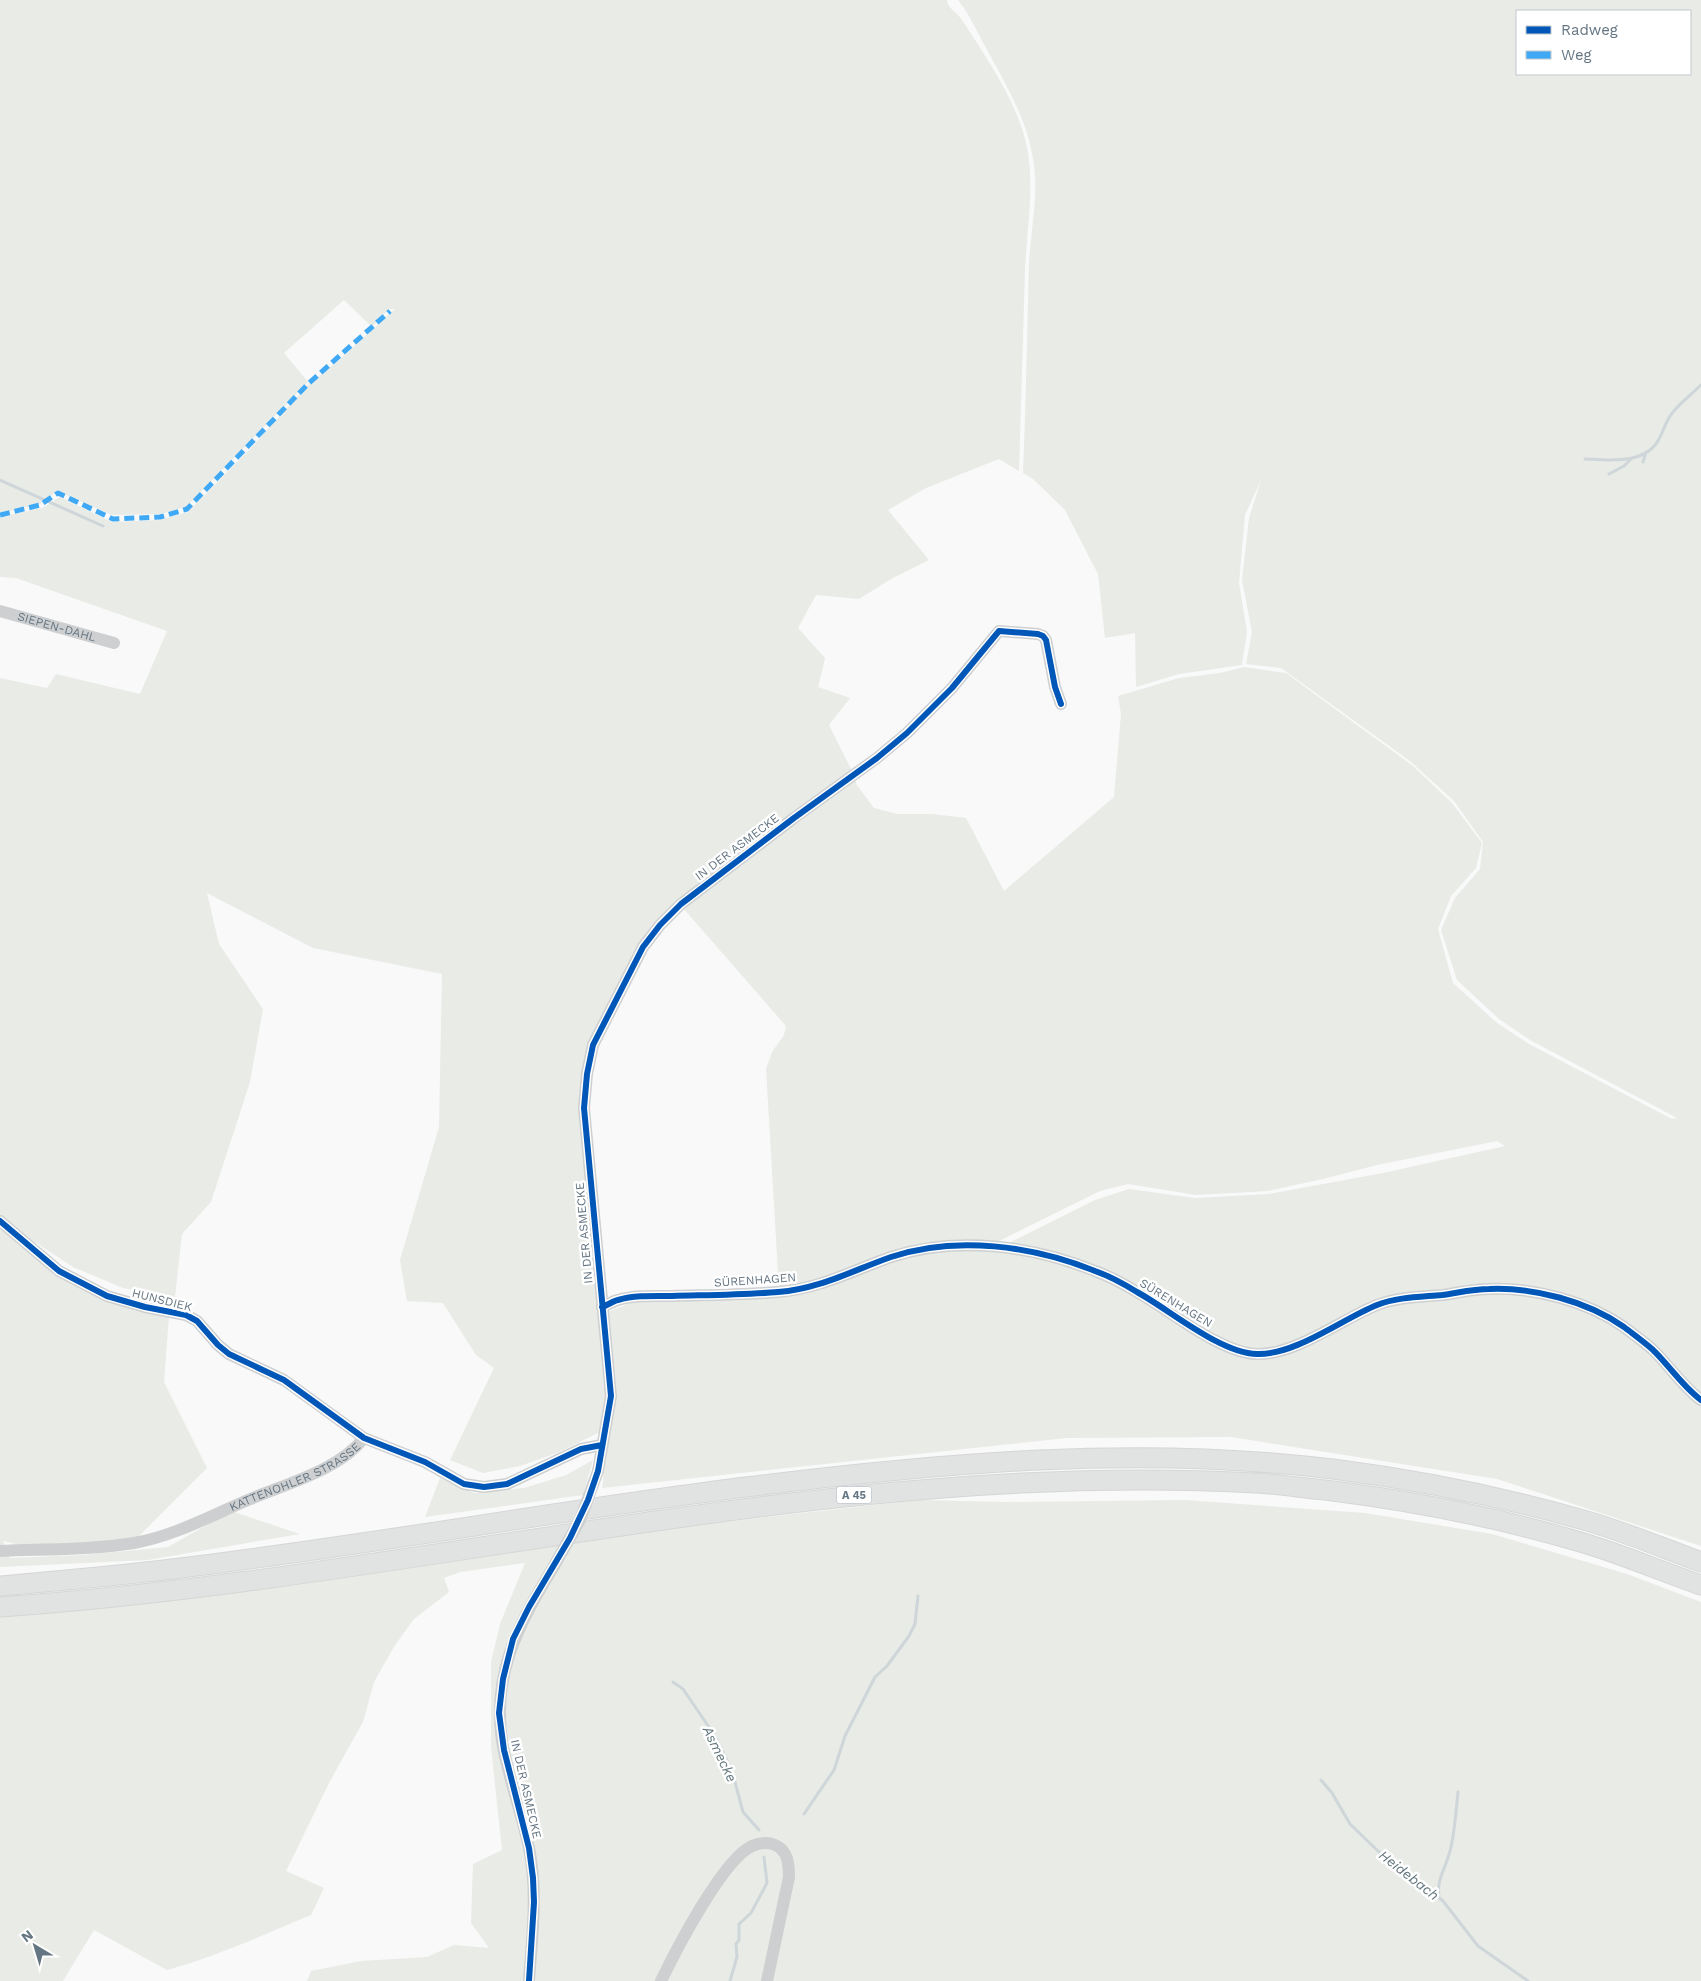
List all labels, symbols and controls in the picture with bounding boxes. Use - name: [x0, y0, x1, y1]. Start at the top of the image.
- legend: [1516, 10, 1691, 75]
- text: Radweg: [1561, 21, 1618, 39]
- text: Weg: [1561, 46, 1592, 64]
- street label: SIEPEN-DAHL: [16, 609, 98, 645]
- street label: IN DER ASMECKE: [692, 811, 782, 883]
- street label: IN DER ASMECKE: [573, 1182, 595, 1284]
- street label: SÜRENHAGEN: [713, 1270, 797, 1290]
- street label: SÜRENHAGEN: [1137, 1276, 1215, 1330]
- street label: HUNSDIEK: [130, 1286, 194, 1314]
- street label: KATTENOHLER STRASSE: [227, 1439, 364, 1514]
- road number: A 45: [836, 1486, 872, 1504]
- water label: Asmecke: [699, 1723, 740, 1784]
- street label: IN DER ASMECKE: [508, 1738, 544, 1840]
- water label: Heidebach: [1376, 1847, 1442, 1903]
- north arrow: [10, 1921, 60, 1971]
- text: N: [18, 1926, 36, 1945]

